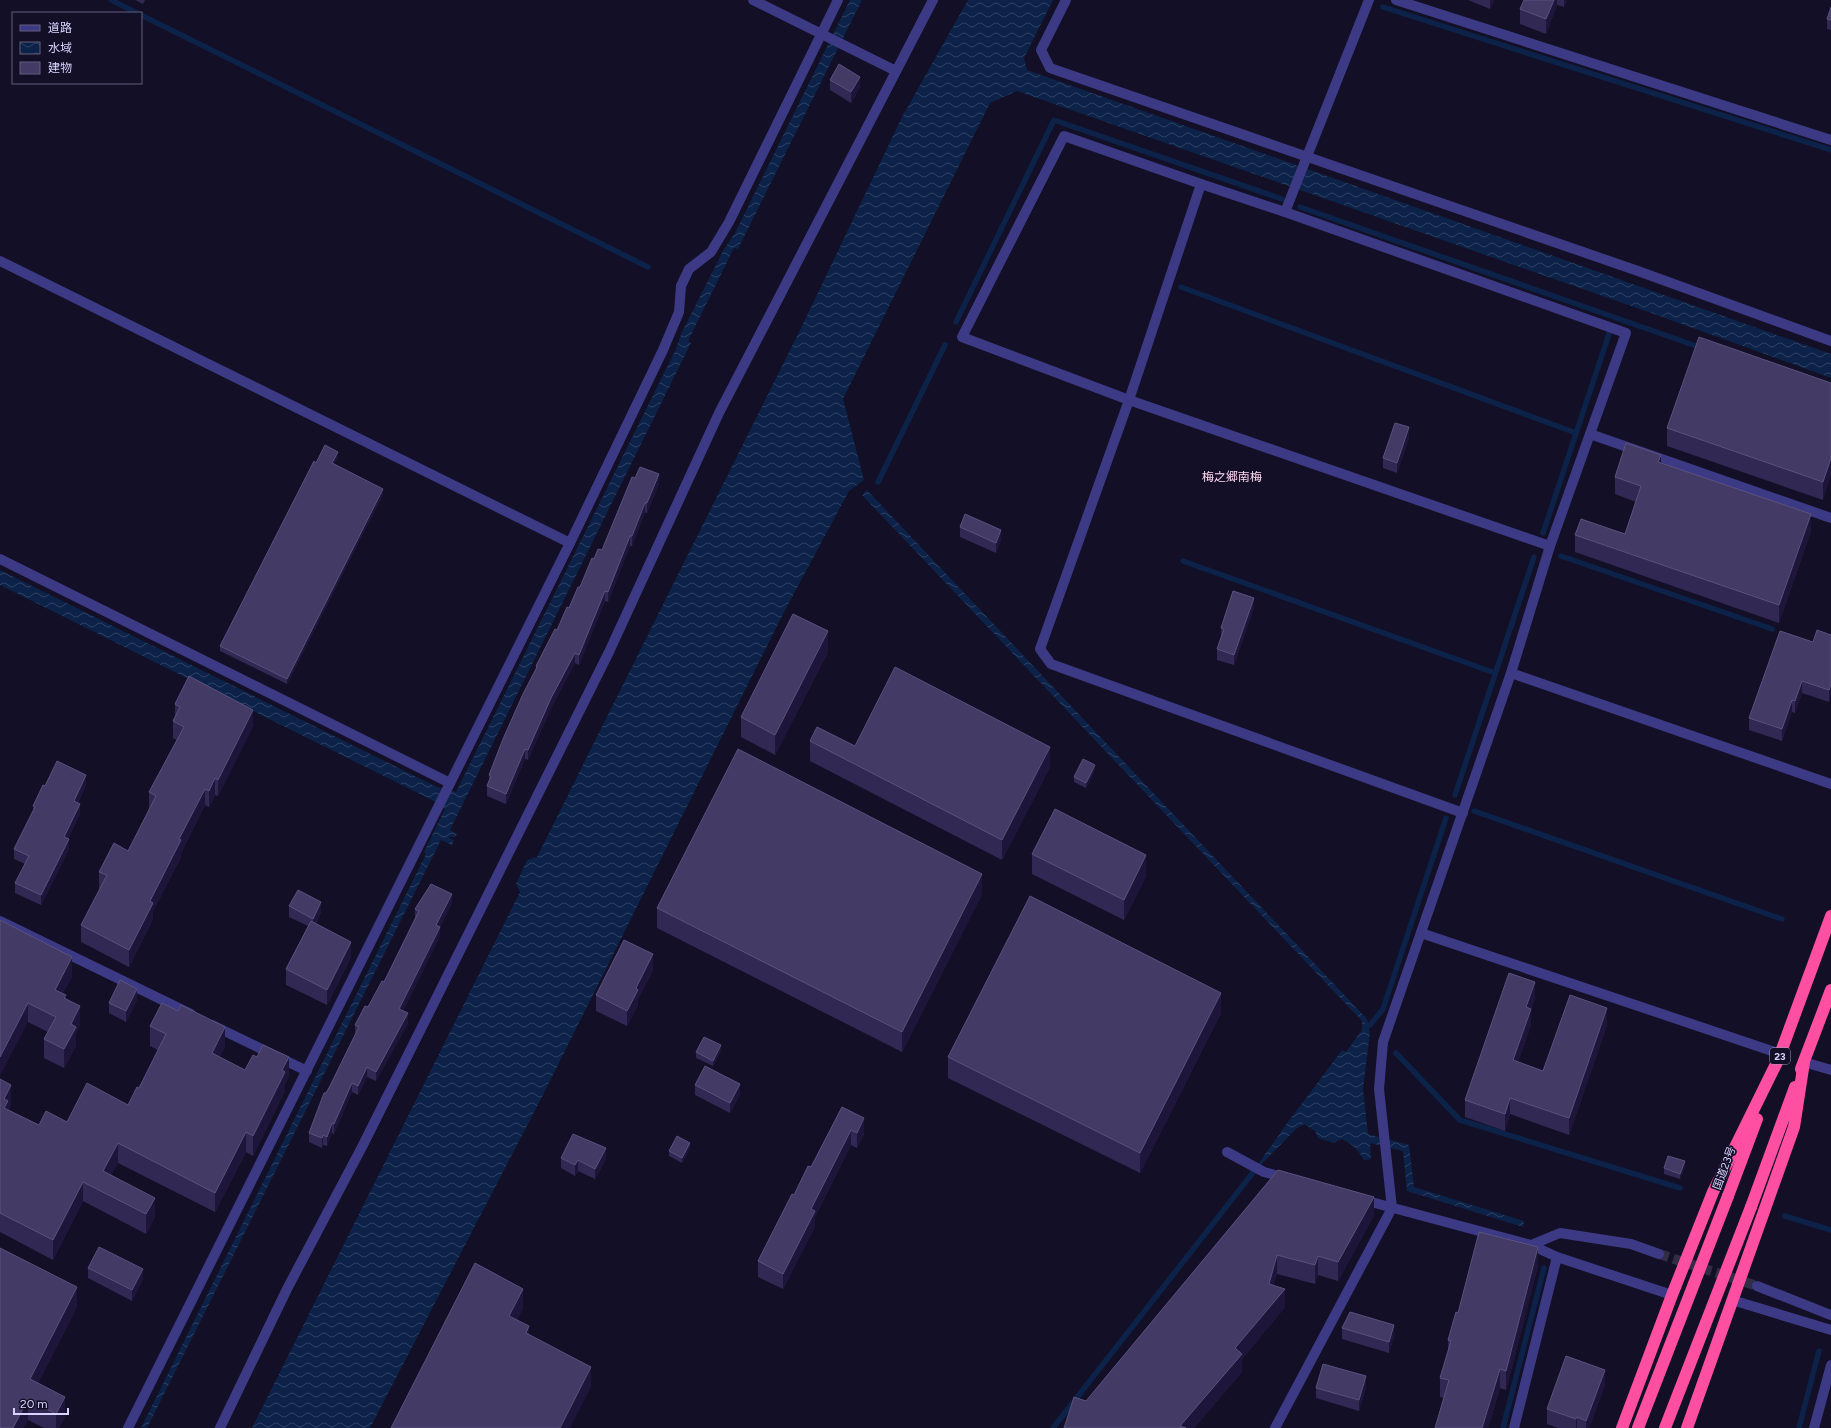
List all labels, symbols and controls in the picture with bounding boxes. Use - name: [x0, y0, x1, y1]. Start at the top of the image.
- legend: [12, 12, 142, 84]
- text: 道路: [48, 21, 72, 35]
- text: 水域: [48, 41, 72, 55]
- text: 建物: [48, 61, 72, 75]
- district label: 梅之郷南梅: [1202, 470, 1262, 484]
- road number: 23: [1770, 1048, 1790, 1064]
- street label: 国道23号: [1711, 1145, 1738, 1192]
- scale bar: [14, 1390, 68, 1416]
- text: 20 m: [20, 1397, 48, 1411]

